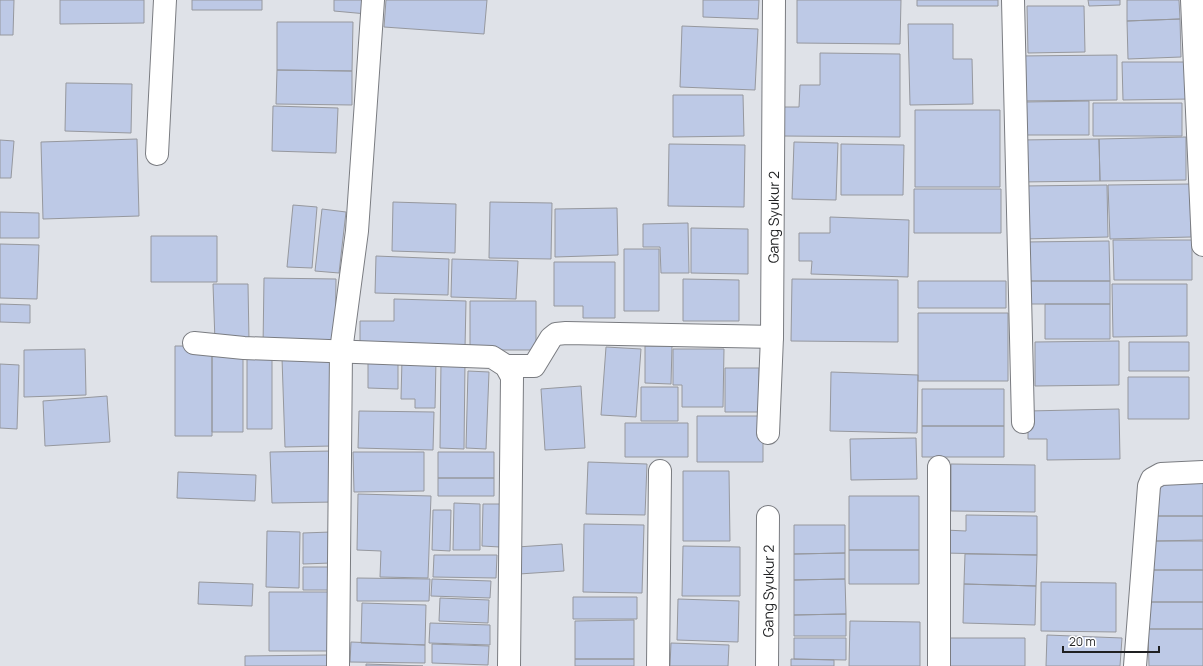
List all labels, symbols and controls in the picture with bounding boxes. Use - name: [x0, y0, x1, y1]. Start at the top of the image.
- street label: Gang Syukur 2: [763, 171, 782, 263]
- street label: Gang Syukur 2: [758, 545, 777, 637]
- scale bar: [1063, 628, 1159, 654]
- text: 20 m: [1069, 633, 1096, 650]

